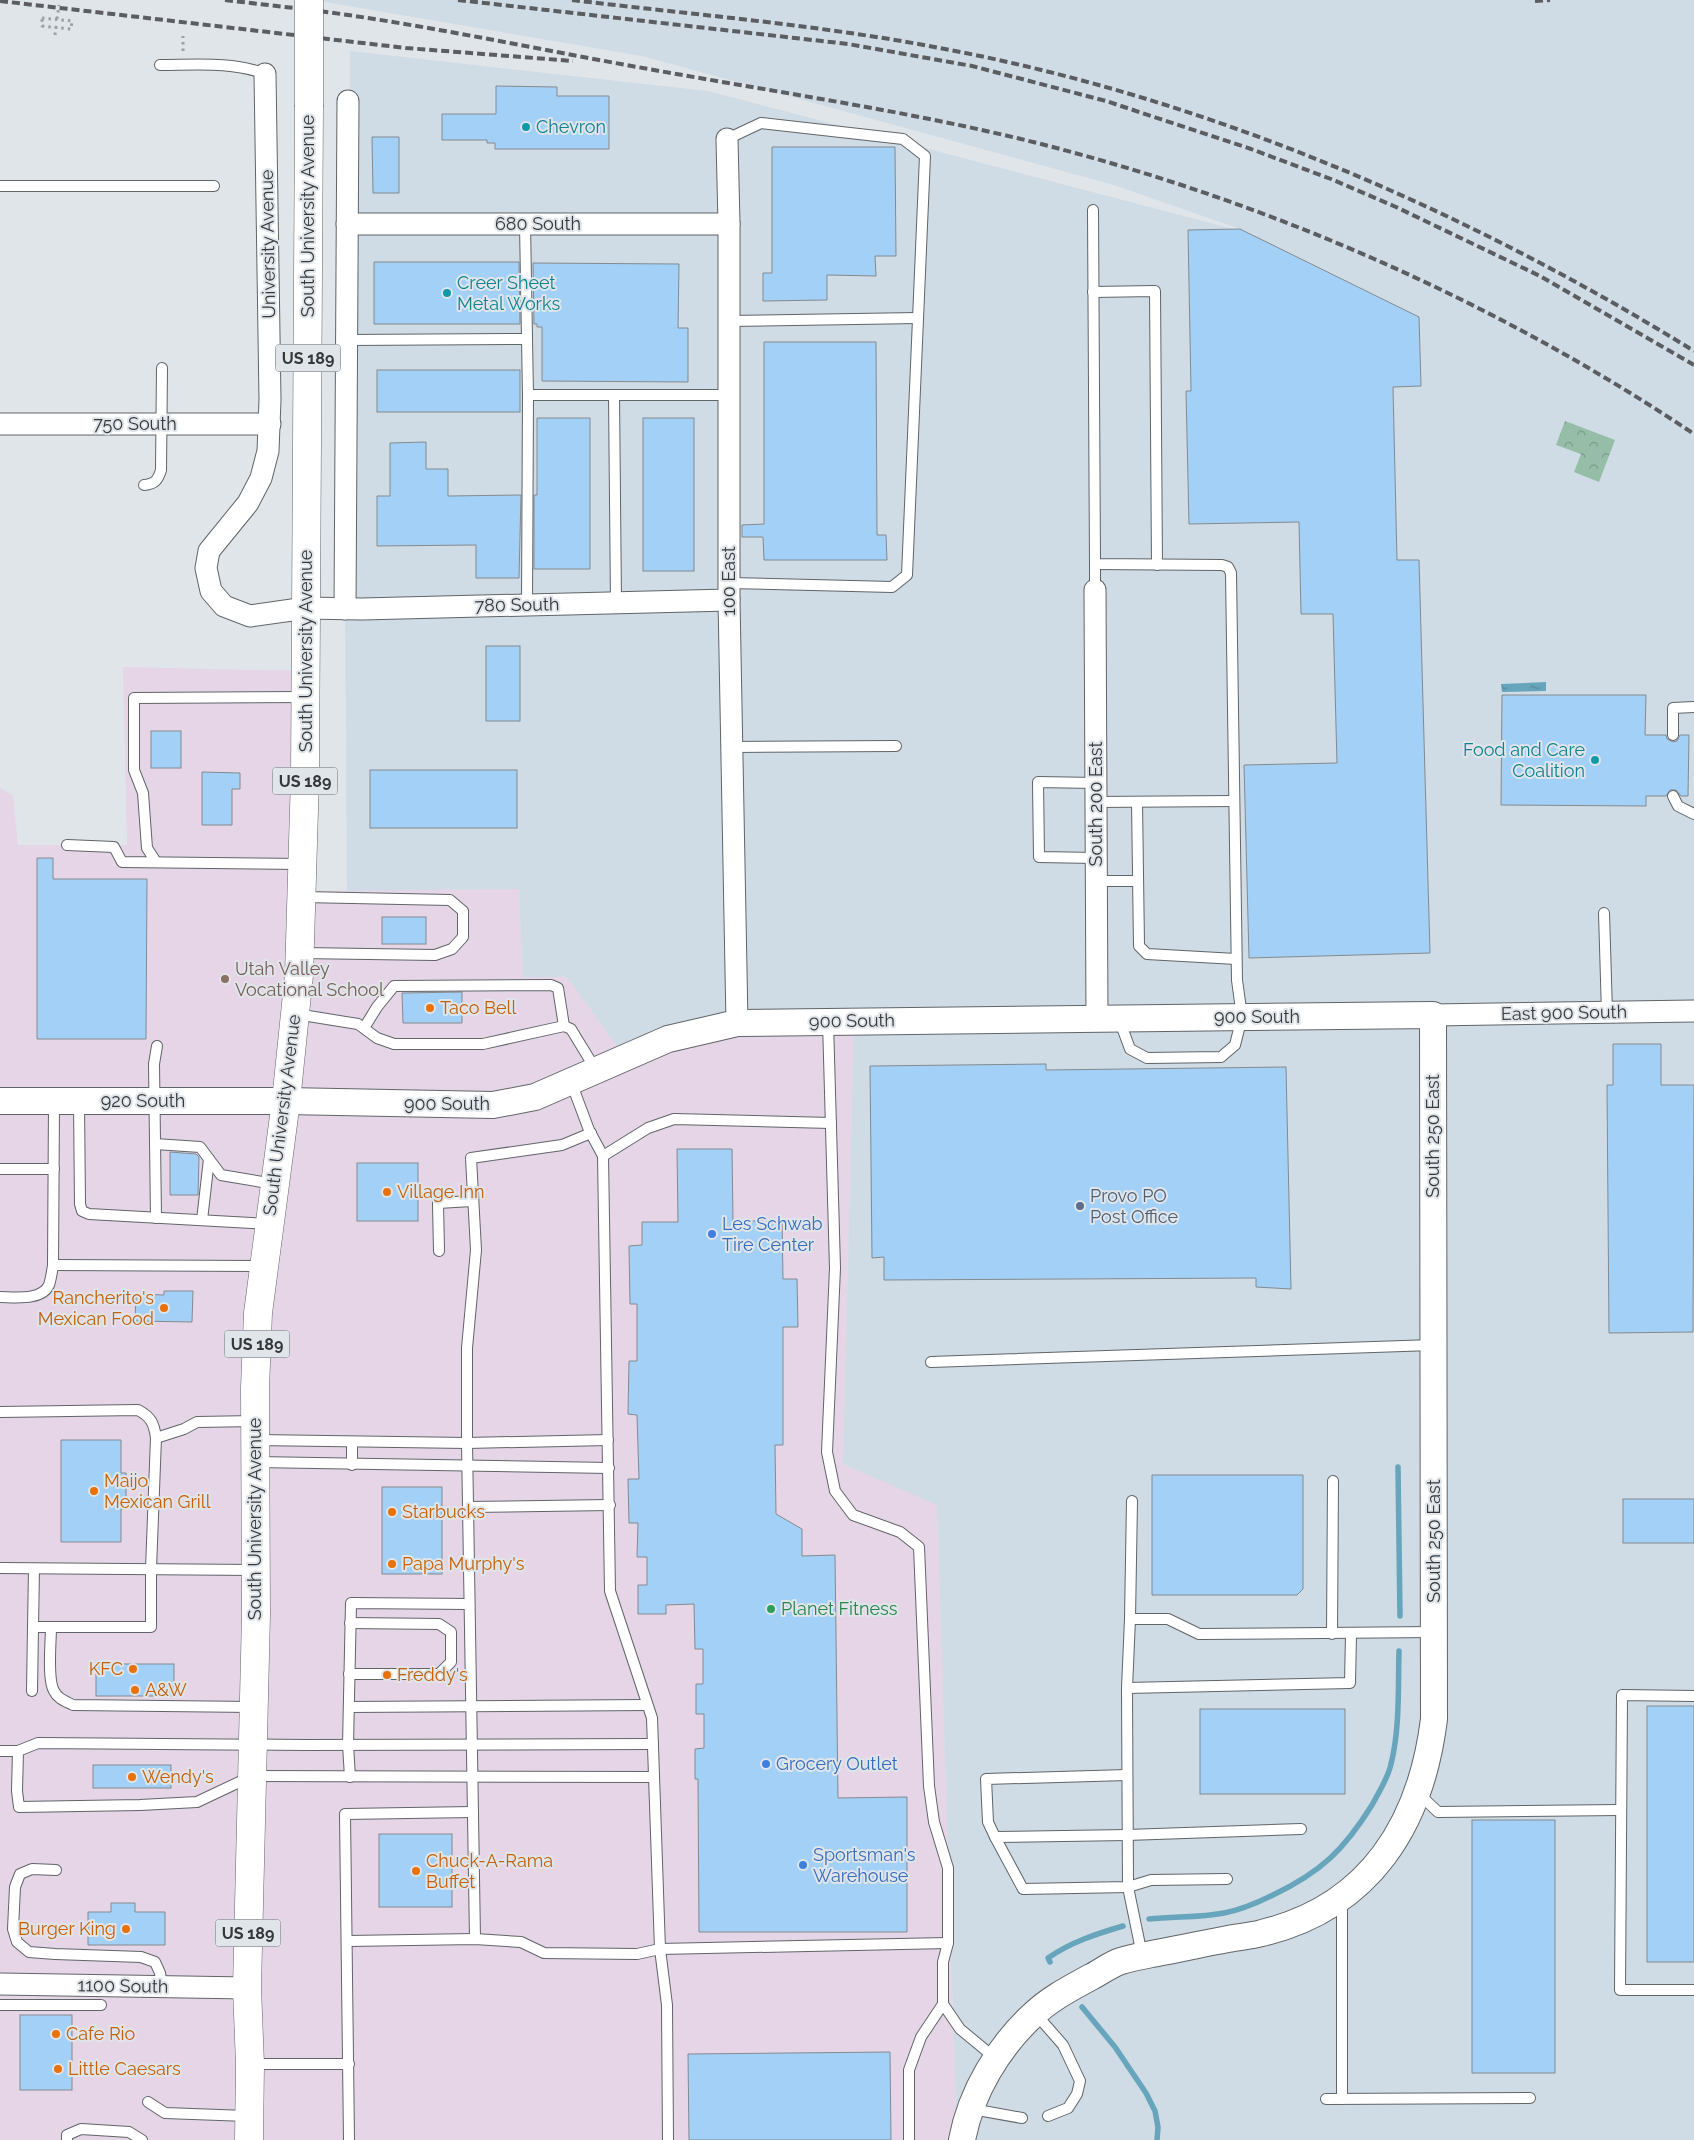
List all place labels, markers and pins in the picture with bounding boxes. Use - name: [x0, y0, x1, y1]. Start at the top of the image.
- place label: Chevron: [536, 116, 606, 137]
- marker: Chevron: [520, 121, 532, 133]
- place label: Creer Sheet Metal Works: [457, 272, 560, 314]
- marker: Creer Sheet Metal Works: [441, 287, 453, 299]
- place label: Food and Care Coalition: [1463, 739, 1585, 781]
- marker: Food and Care Coalition: [1589, 754, 1601, 766]
- place label: Utah Valley Vocational School: [235, 958, 384, 1000]
- marker: Utah Valley Vocational School: [219, 973, 231, 985]
- place label: Taco Bell: [440, 997, 516, 1018]
- marker: Taco Bell: [424, 1002, 436, 1014]
- place label: Village Inn: [397, 1181, 484, 1202]
- place label: Provo PO Post Office: [1090, 1185, 1179, 1227]
- marker: Village Inn: [381, 1186, 393, 1198]
- marker: Provo PO Post Office: [1074, 1200, 1086, 1212]
- place label: Les Schwab Tire Center: [722, 1213, 823, 1255]
- marker: Les Schwab Tire Center: [706, 1228, 718, 1240]
- place label: Rancherito's Mexican Food: [38, 1287, 154, 1329]
- marker: Rancherito's Mexican Food: [158, 1302, 170, 1314]
- place label: Maijo Mexican Grill: [104, 1470, 211, 1512]
- marker: Maijo Mexican Grill: [88, 1485, 100, 1497]
- place label: Starbucks: [402, 1501, 485, 1522]
- marker: Starbucks: [386, 1506, 398, 1518]
- place label: Papa Murphy's: [402, 1553, 525, 1574]
- marker: Papa Murphy's: [386, 1558, 398, 1570]
- place label: Planet Fitness: [781, 1598, 898, 1619]
- marker: Planet Fitness: [765, 1603, 777, 1615]
- place label: KFC: [89, 1658, 123, 1679]
- marker: KFC: [127, 1663, 139, 1675]
- place label: Freddy's: [397, 1664, 468, 1685]
- marker: Freddy's: [381, 1669, 393, 1681]
- place label: A&W: [145, 1679, 187, 1700]
- marker: A&W: [129, 1684, 141, 1696]
- place label: Grocery Outlet: [776, 1753, 898, 1774]
- marker: Grocery Outlet: [760, 1758, 772, 1770]
- place label: Wendy's: [142, 1766, 214, 1787]
- marker: Wendy's: [126, 1771, 138, 1783]
- place label: Sportsman's Warehouse: [813, 1844, 916, 1886]
- place label: Chuck-A-Rama Buffet: [426, 1850, 553, 1892]
- marker: Sportsman's Warehouse: [797, 1859, 809, 1871]
- marker: Chuck-A-Rama Buffet: [410, 1865, 422, 1877]
- place label: Burger King: [18, 1918, 116, 1939]
- marker: Burger King: [120, 1923, 132, 1935]
- place label: Cafe Rio: [66, 2023, 135, 2044]
- marker: Cafe Rio: [50, 2028, 62, 2040]
- place label: Little Caesars: [68, 2058, 181, 2079]
- marker: Little Caesars: [52, 2063, 64, 2075]

